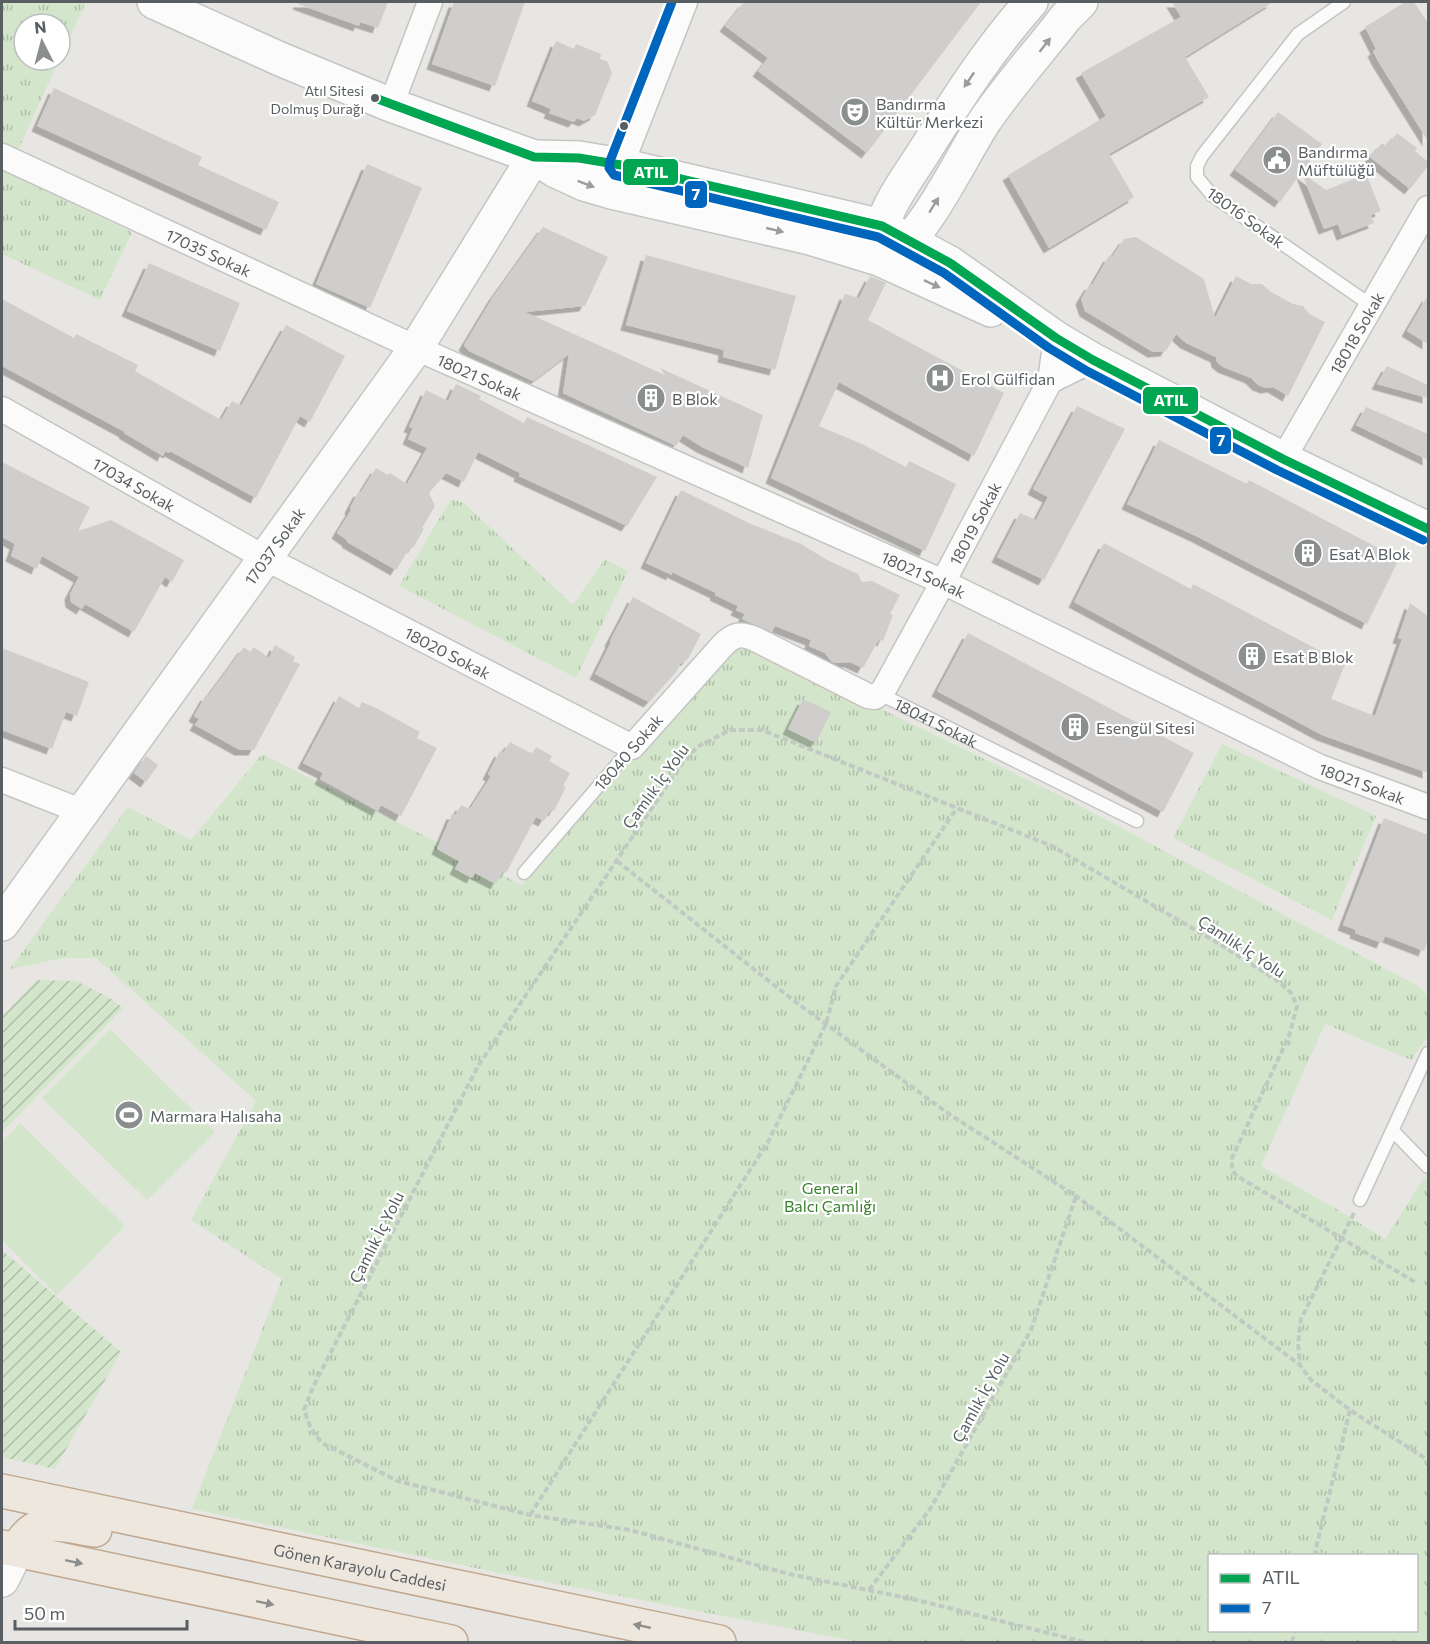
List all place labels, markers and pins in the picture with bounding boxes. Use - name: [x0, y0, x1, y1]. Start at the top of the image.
- place label: Atıl Sitesi Dolmuş Durağı: [271, 82, 364, 117]
- marker: Atıl Sitesi Dolmuş Durağı: [369, 92, 381, 104]
- place label: Bandırma Kültür Merkezi: [876, 94, 983, 131]
- theatre icon: Bandırma Kültür Merkezi: [839, 96, 871, 128]
- unlabelled marker: [618, 120, 630, 132]
- place label: Bandırma Müftülüğü: [1298, 142, 1375, 179]
- public building icon: Bandırma Müftülüğü: [1261, 144, 1293, 176]
- hospital icon: Erol Gülfidan: [924, 362, 956, 394]
- place label: Erol Gülfidan: [961, 369, 1055, 388]
- building icon: B Blok: [635, 382, 667, 414]
- place label: B Blok: [672, 389, 718, 408]
- building icon: Esat A Blok: [1292, 537, 1324, 569]
- place label: Esat A Blok: [1329, 544, 1411, 563]
- building icon: Esat B Blok: [1236, 640, 1268, 672]
- place label: Esat B Blok: [1273, 647, 1354, 666]
- building icon: Esengül Sitesi: [1059, 711, 1091, 743]
- place label: Esengül Sitesi: [1096, 718, 1195, 737]
- sports icon: Marmara Halısaha: [113, 1099, 145, 1131]
- place label: Marmara Halısaha: [150, 1106, 282, 1125]

